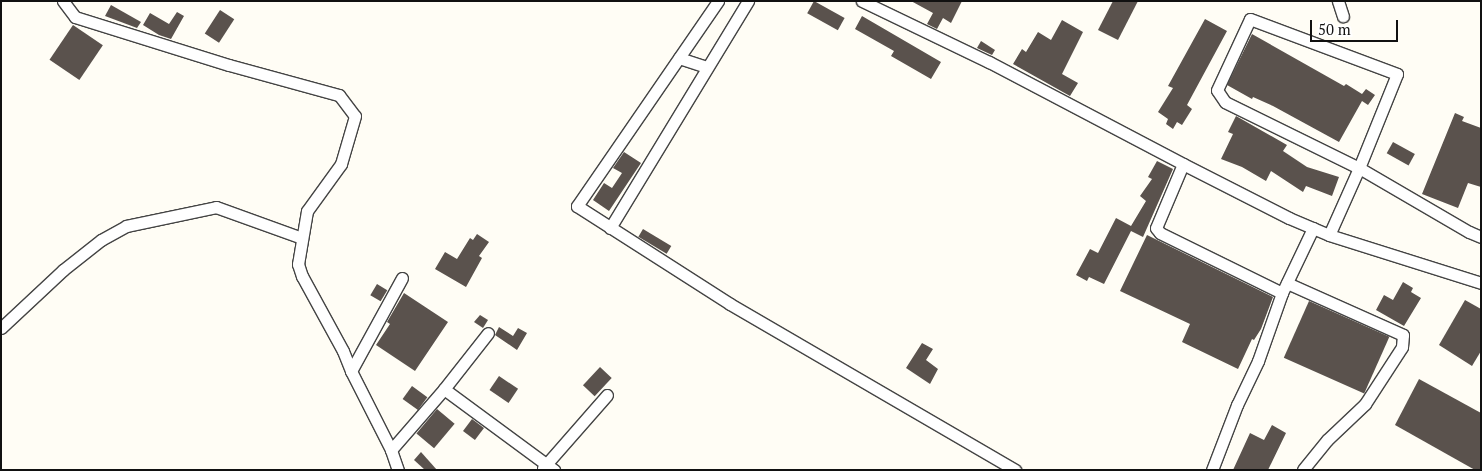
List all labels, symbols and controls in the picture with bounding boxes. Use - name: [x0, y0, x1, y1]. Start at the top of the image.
- scale bar: [1312, 10, 1400, 42]
- text: 50 m: [1318, 19, 1351, 39]

